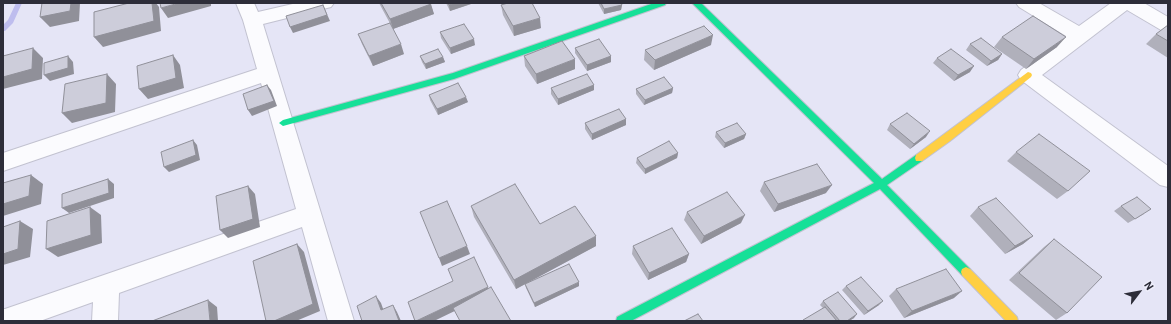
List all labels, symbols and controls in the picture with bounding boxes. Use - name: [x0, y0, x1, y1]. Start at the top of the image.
- north arrow: [1119, 272, 1159, 312]
- text: N: [1142, 279, 1157, 292]

